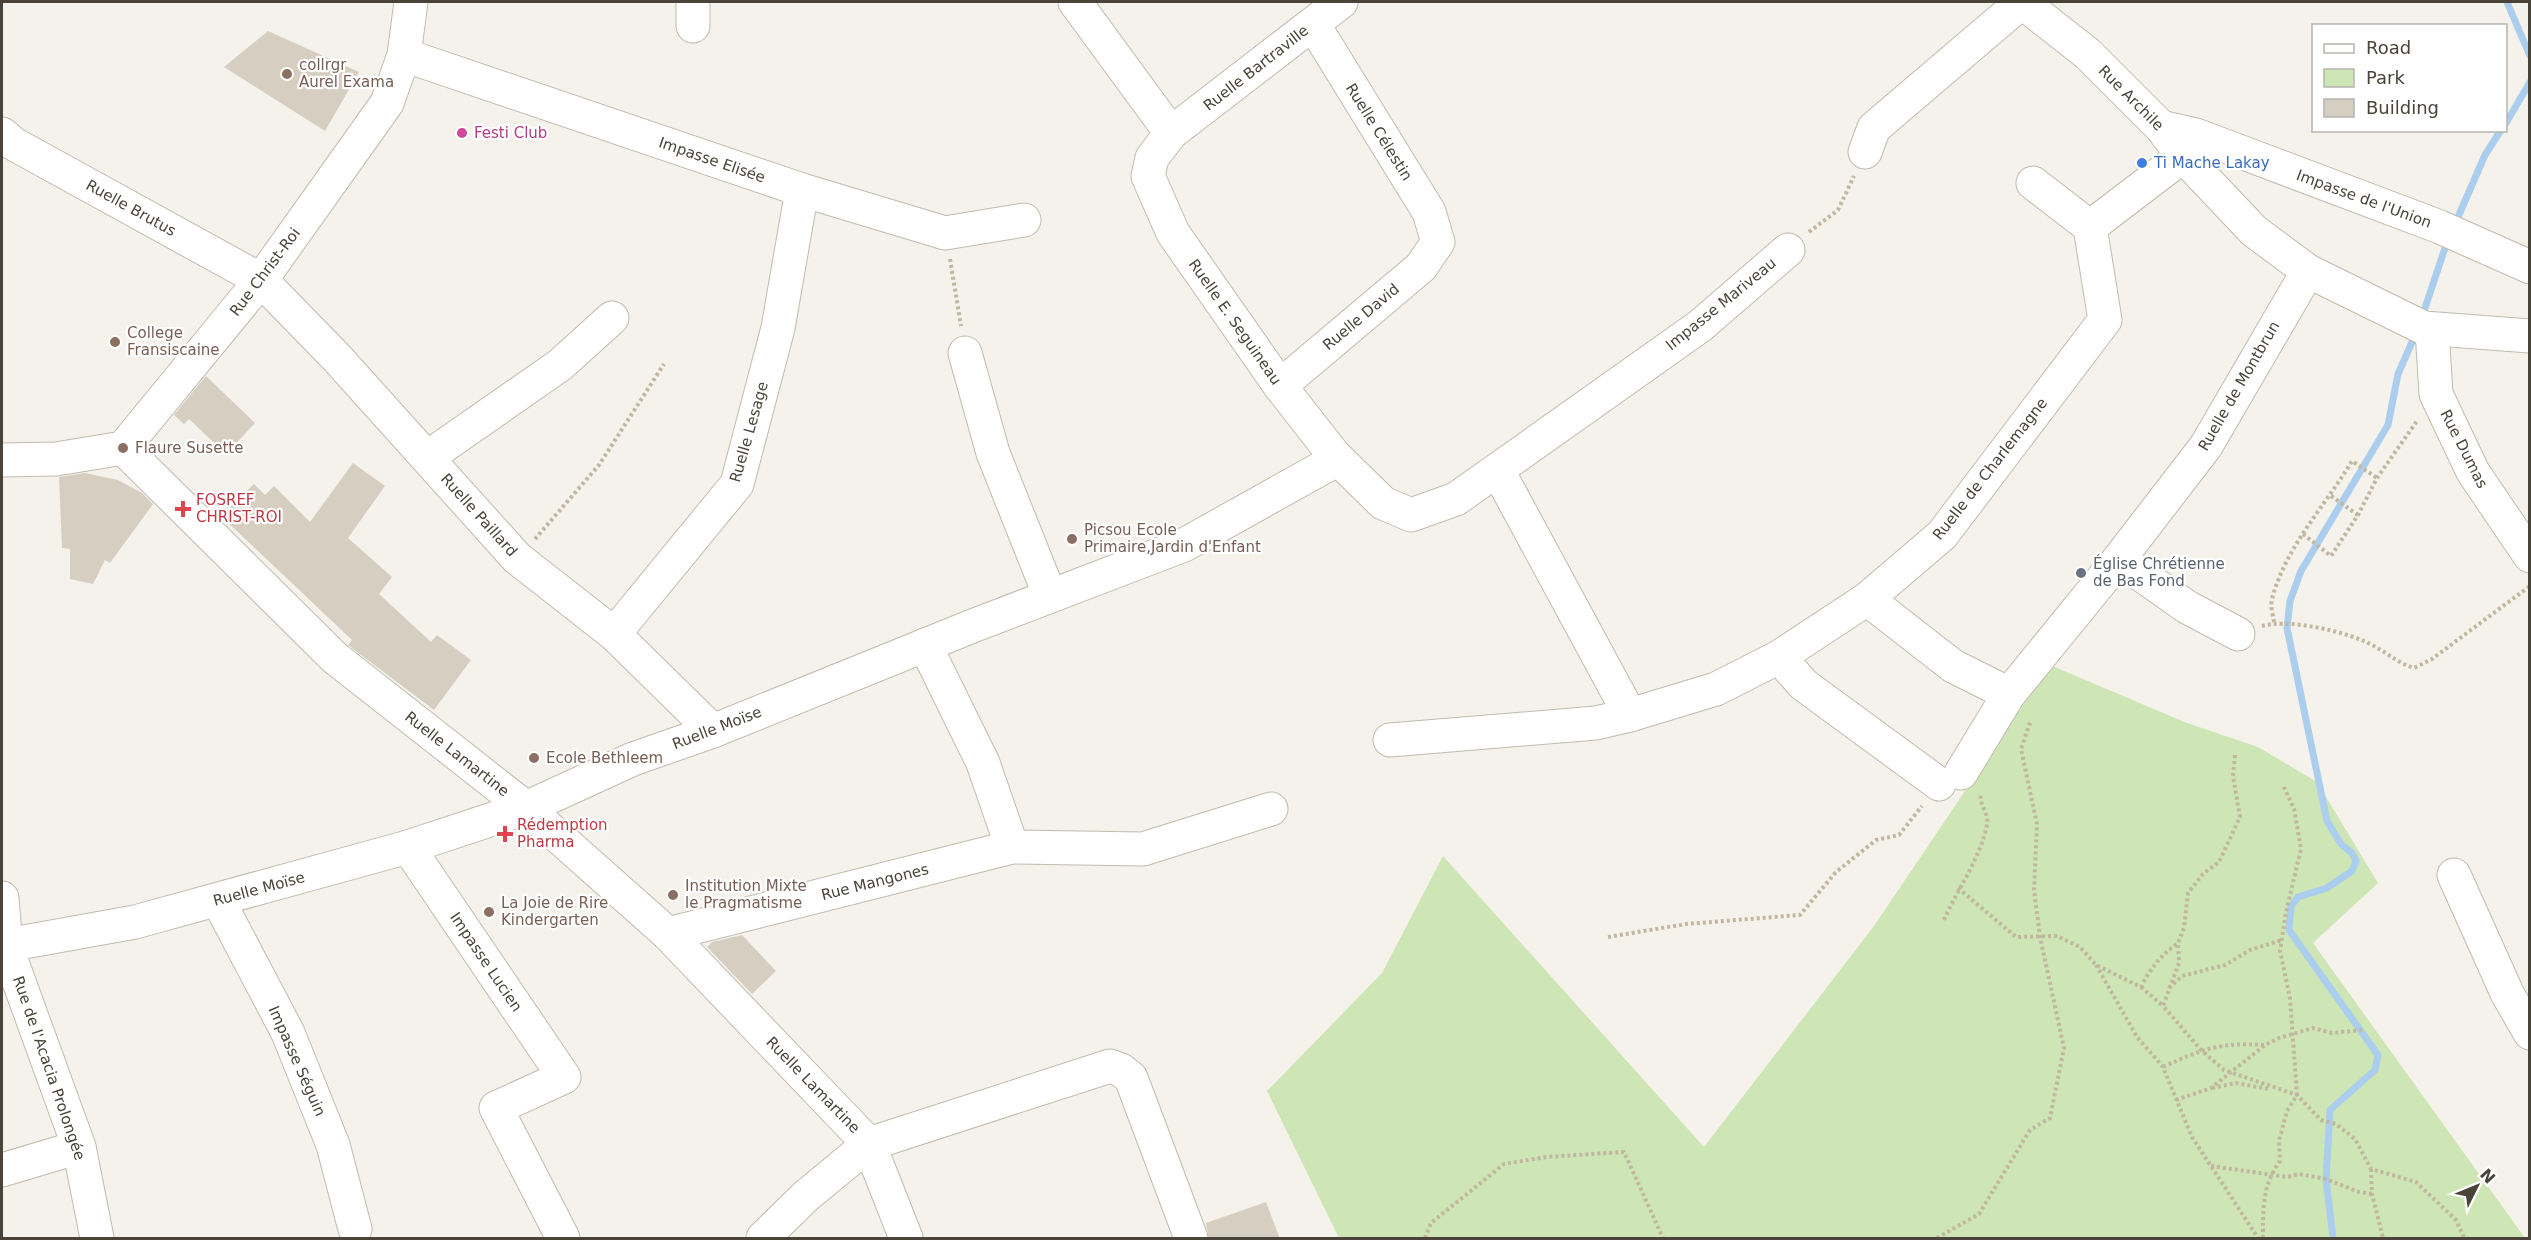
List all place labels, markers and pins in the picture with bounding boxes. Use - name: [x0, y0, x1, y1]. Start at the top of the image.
- place label: collrgr Aurel Exama: [299, 56, 394, 91]
- marker: collrgr Aurel Exama: [280, 67, 294, 81]
- place label: Festi Club: [474, 124, 547, 142]
- marker: Festi Club: [455, 126, 469, 140]
- place label: Ti Mache Lakay: [2153, 154, 2270, 172]
- marker: Ti Mache Lakay: [2135, 156, 2149, 170]
- place label: College Fransiscaine: [127, 324, 220, 359]
- marker: College Fransiscaine: [108, 335, 122, 349]
- place label: Flaure Susette: [135, 439, 243, 457]
- marker: Flaure Susette: [116, 441, 130, 455]
- place label: FOSREF CHRIST-ROI: [196, 491, 282, 526]
- marker: FOSREF CHRIST-ROI: [174, 500, 192, 518]
- place label: Picsou Ecole Primaire,Jardin d'Enfant: [1084, 521, 1261, 556]
- marker: Picsou Ecole Primaire,Jardin d'Enfant: [1065, 532, 1079, 546]
- place label: Église Chrétienne de Bas Fond: [2093, 554, 2225, 590]
- marker: Église Chrétienne de Bas Fond: [2074, 566, 2088, 580]
- place label: Ecole Bethleem: [546, 749, 663, 767]
- marker: Ecole Bethleem: [527, 751, 541, 765]
- place label: Rédemption Pharma: [517, 816, 608, 851]
- marker: Rédemption Pharma: [498, 827, 512, 841]
- place label: Institution Mixte le Pragmatisme: [685, 877, 807, 912]
- marker: Institution Mixte le Pragmatisme: [666, 888, 680, 902]
- place label: La Joie de Rire Kindergarten: [501, 894, 608, 929]
- marker: La Joie de Rire Kindergarten: [482, 905, 496, 919]

